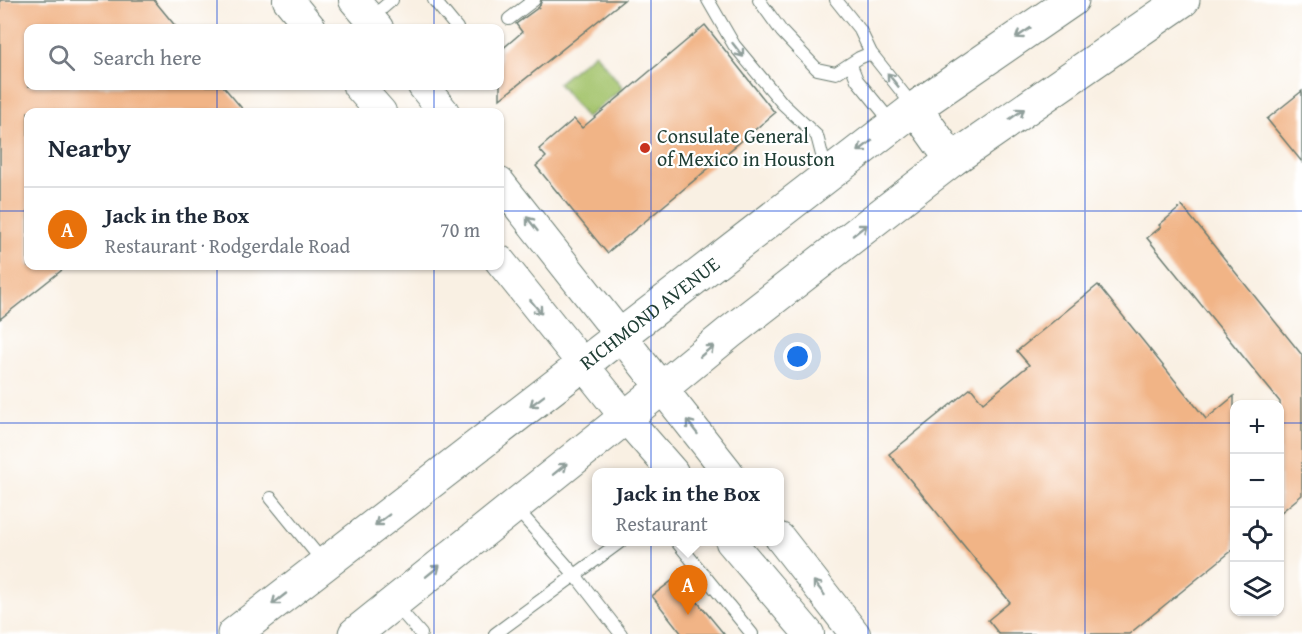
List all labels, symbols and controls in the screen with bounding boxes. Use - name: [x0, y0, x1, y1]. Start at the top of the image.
- search box: [24, 24, 504, 90]
- one-way arrow: [1016, 27, 1032, 39]
- icon: search: [45, 41, 78, 74]
- text: Search here: [93, 41, 202, 73]
- one-way arrow: [732, 41, 745, 57]
- one-way arrow: [887, 72, 900, 88]
- one-way arrow: [1009, 108, 1025, 120]
- place label: Consulate General of Mexico in Houston: [657, 121, 835, 173]
- text: Nearby: [48, 128, 131, 167]
- one-way arrow: [857, 140, 873, 153]
- marker: Consulate General of Mexico in Houston: [638, 141, 652, 155]
- text: Jack in the Box: [105, 199, 249, 231]
- text: A: [61, 215, 74, 244]
- text: 70 m: [440, 215, 480, 244]
- one-way arrow: [526, 217, 539, 233]
- one-way arrow: [852, 224, 868, 237]
- text: Restaurant · Rodgerdale Road: [105, 231, 350, 260]
- street label: RICHMOND AVENUE: [573, 249, 725, 376]
- one-way arrow: [530, 299, 543, 315]
- your location: [783, 342, 812, 371]
- one-way arrow: [699, 344, 714, 358]
- one-way arrow: [529, 395, 545, 407]
- map controls: [1230, 400, 1284, 616]
- button: +: [1230, 400, 1284, 454]
- one-way arrow: [686, 419, 699, 435]
- button: −: [1230, 454, 1284, 508]
- one-way arrow: [552, 463, 568, 476]
- popup: [592, 468, 784, 546]
- text: Jack in the Box: [616, 477, 760, 509]
- button: locate: [1230, 508, 1284, 562]
- text: Restaurant: [616, 509, 708, 538]
- one-way arrow: [374, 513, 390, 526]
- button: layers: [1230, 562, 1284, 616]
- one-way arrow: [425, 564, 441, 577]
- pin: A: [668, 566, 708, 615]
- one-way arrow: [813, 580, 826, 596]
- one-way arrow: [271, 592, 287, 605]

